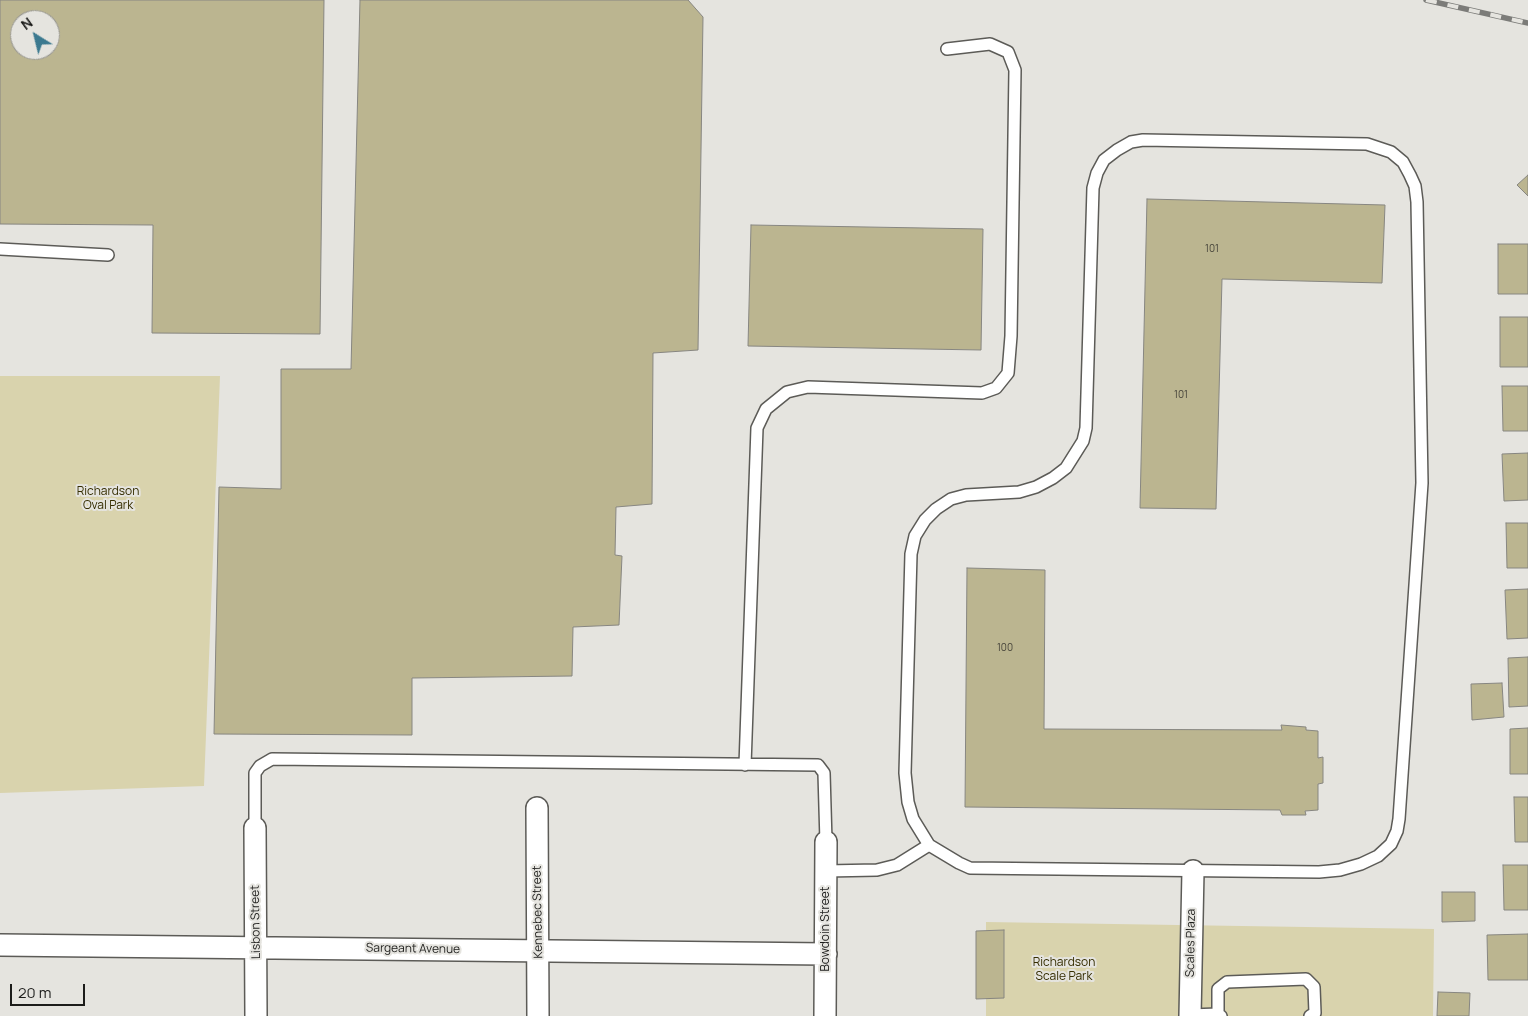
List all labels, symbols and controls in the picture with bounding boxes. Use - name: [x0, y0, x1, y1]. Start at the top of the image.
- north arrow: [10, 10, 60, 60]
- text: N: [17, 13, 36, 34]
- house number: 101: [1205, 243, 1219, 255]
- house number: 101: [1174, 389, 1188, 401]
- park label: Richardson Oval Park: [77, 485, 139, 513]
- house number: 100: [997, 642, 1013, 654]
- street label: Kennebec Street: [530, 865, 546, 959]
- street label: Lisbon Street: [248, 885, 264, 959]
- street label: Bowdoin Street: [819, 887, 833, 971]
- street label: Scales Plaza: [1183, 909, 1199, 977]
- street label: Sargeant Avenue: [366, 941, 460, 957]
- park label: Richardson Scale Park: [1033, 956, 1095, 984]
- scale bar: [12, 974, 88, 1006]
- text: 20 m: [18, 982, 51, 1003]

